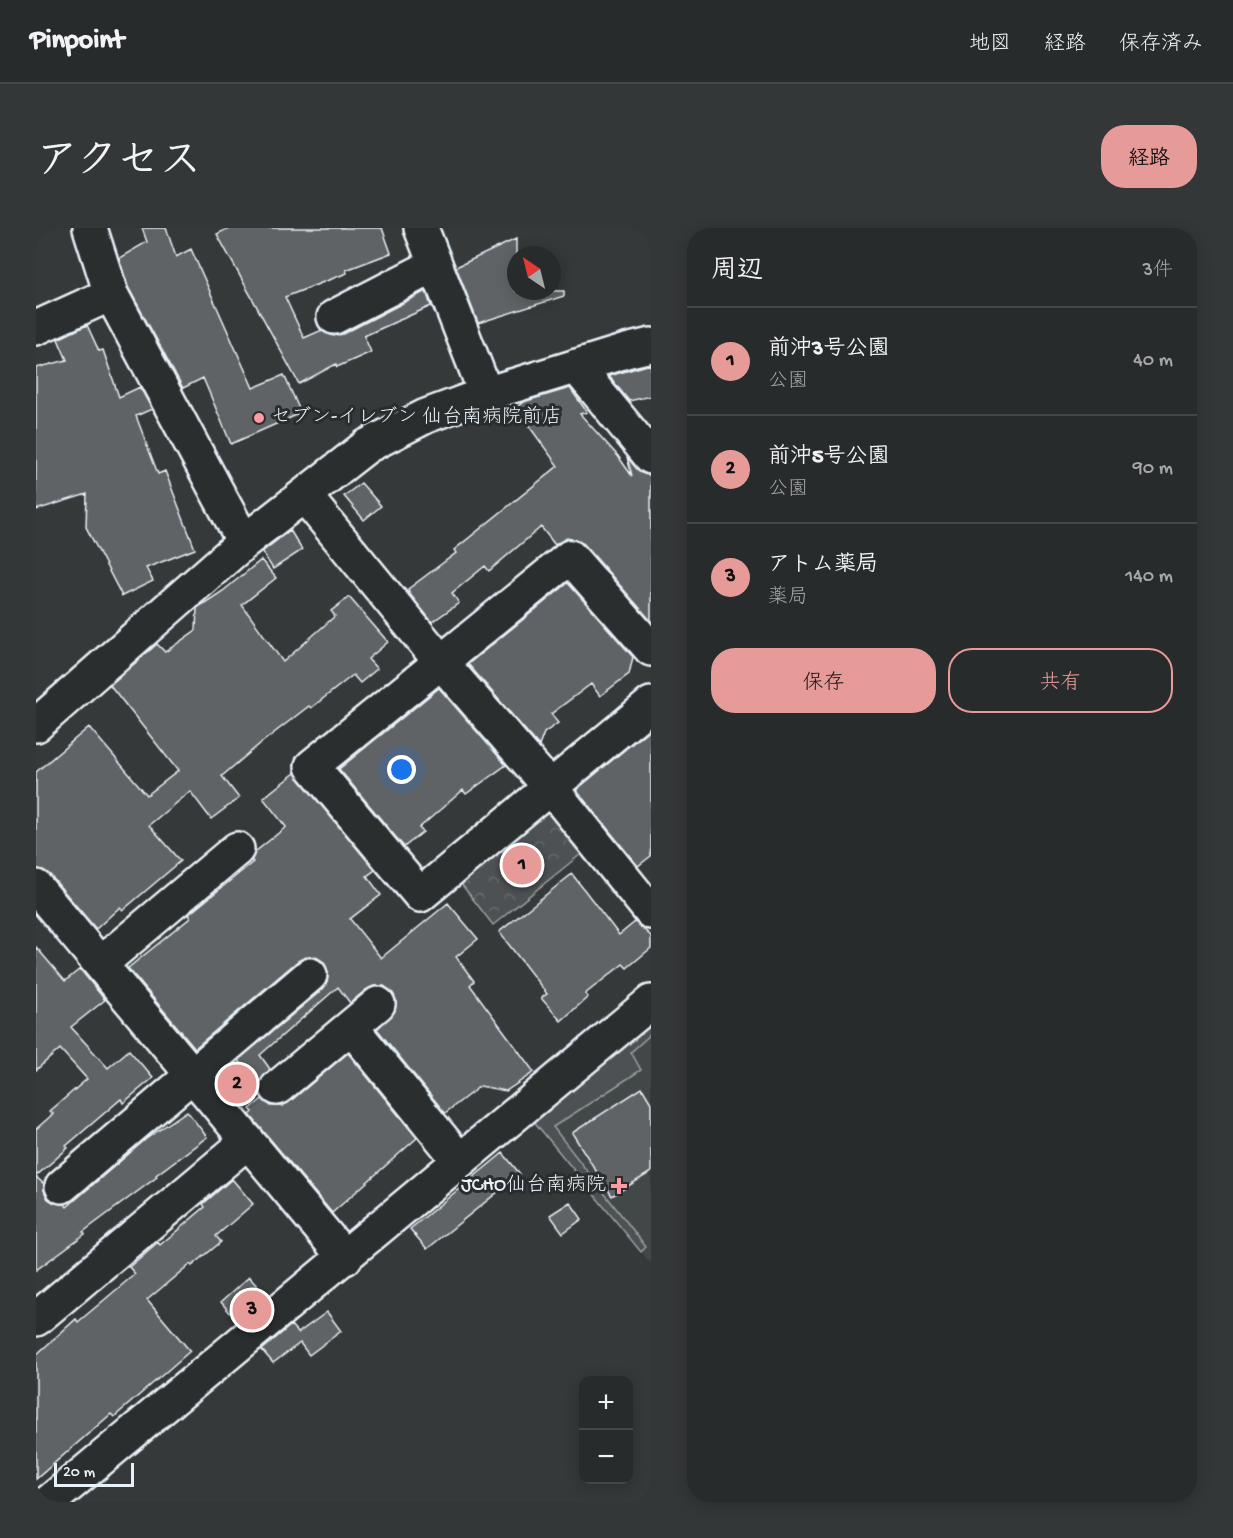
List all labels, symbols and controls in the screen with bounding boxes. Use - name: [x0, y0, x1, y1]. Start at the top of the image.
- text: Pinpoint: [30, 25, 124, 58]
- text: 地図: [969, 33, 1011, 58]
- text: 経路: [1044, 33, 1086, 58]
- text: 保存済み: [1119, 33, 1203, 58]
- button: 経路: [1101, 125, 1197, 188]
- text: アクセス: [36, 140, 201, 189]
- north arrow: [507, 246, 561, 300]
- text: 周辺: [711, 257, 763, 288]
- text: 3件: [1143, 260, 1173, 283]
- text: 前沖3号公園: [768, 337, 889, 363]
- text: 1: [726, 350, 735, 373]
- text: 40 m: [1133, 350, 1173, 373]
- text: 公園: [768, 371, 808, 394]
- place label: セブン-イレブン 仙台南病院前店: [271, 405, 562, 430]
- marker: セブン-イレブン 仙台南病院前店: [252, 411, 266, 425]
- text: 前沖5号公園: [768, 445, 890, 471]
- text: 2: [726, 458, 735, 481]
- text: 90 m: [1133, 458, 1173, 481]
- text: 公園: [768, 479, 808, 502]
- text: アトム薬局: [768, 553, 878, 579]
- text: 3: [725, 566, 736, 589]
- text: 140 m: [1125, 566, 1173, 589]
- text: 薬局: [768, 587, 808, 610]
- button: 保存: [711, 648, 936, 713]
- button: 共有: [948, 648, 1173, 713]
- your location: [387, 755, 416, 784]
- pin: 1: [502, 842, 542, 888]
- pin: 2: [218, 1062, 256, 1106]
- place label: JCHO仙台南病院: [461, 1173, 606, 1198]
- marker: JCHO仙台南病院: [610, 1177, 628, 1195]
- pin: 3: [232, 1288, 272, 1332]
- map controls: [579, 1376, 633, 1484]
- button: +: [579, 1376, 633, 1430]
- button: −: [579, 1430, 633, 1484]
- scale bar: [54, 1460, 134, 1488]
- text: 20 m: [63, 1464, 95, 1483]

